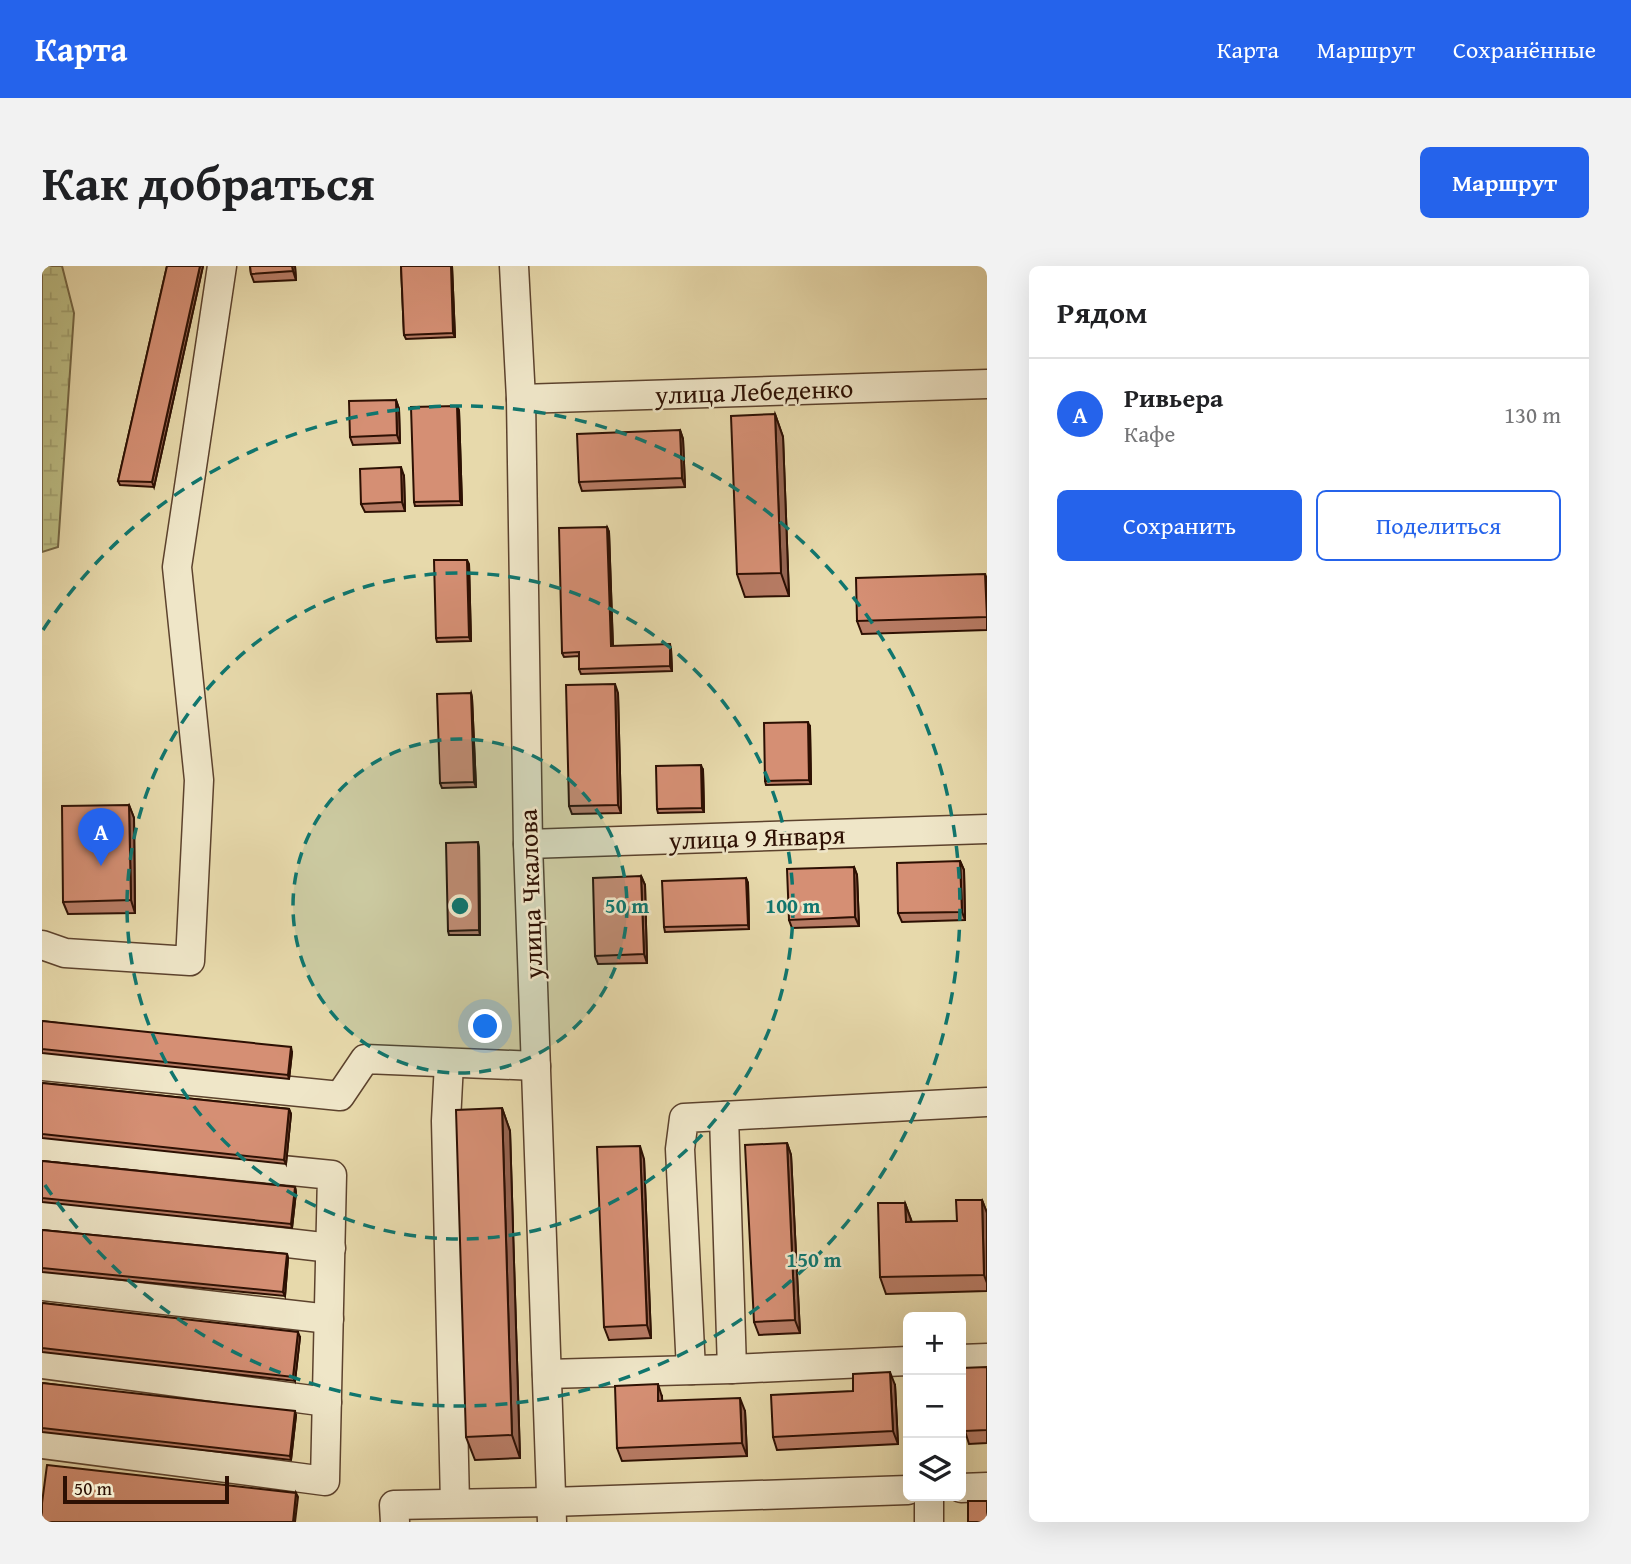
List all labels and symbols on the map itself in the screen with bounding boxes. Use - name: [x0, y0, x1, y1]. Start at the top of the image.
- street label: улица Лебеденко: [653, 368, 854, 414]
- pin: A: [78, 808, 124, 866]
- street label: улица Чкалова: [508, 808, 552, 981]
- street label: улица 9 Января: [667, 814, 846, 860]
- text: 50 m: [605, 890, 649, 921]
- text: 100 m: [765, 890, 821, 921]
- centre of rings: [448, 894, 472, 918]
- your location: [468, 1009, 502, 1043]
- text: 150 m: [786, 1244, 842, 1275]
- scale bar: [63, 1473, 229, 1505]

